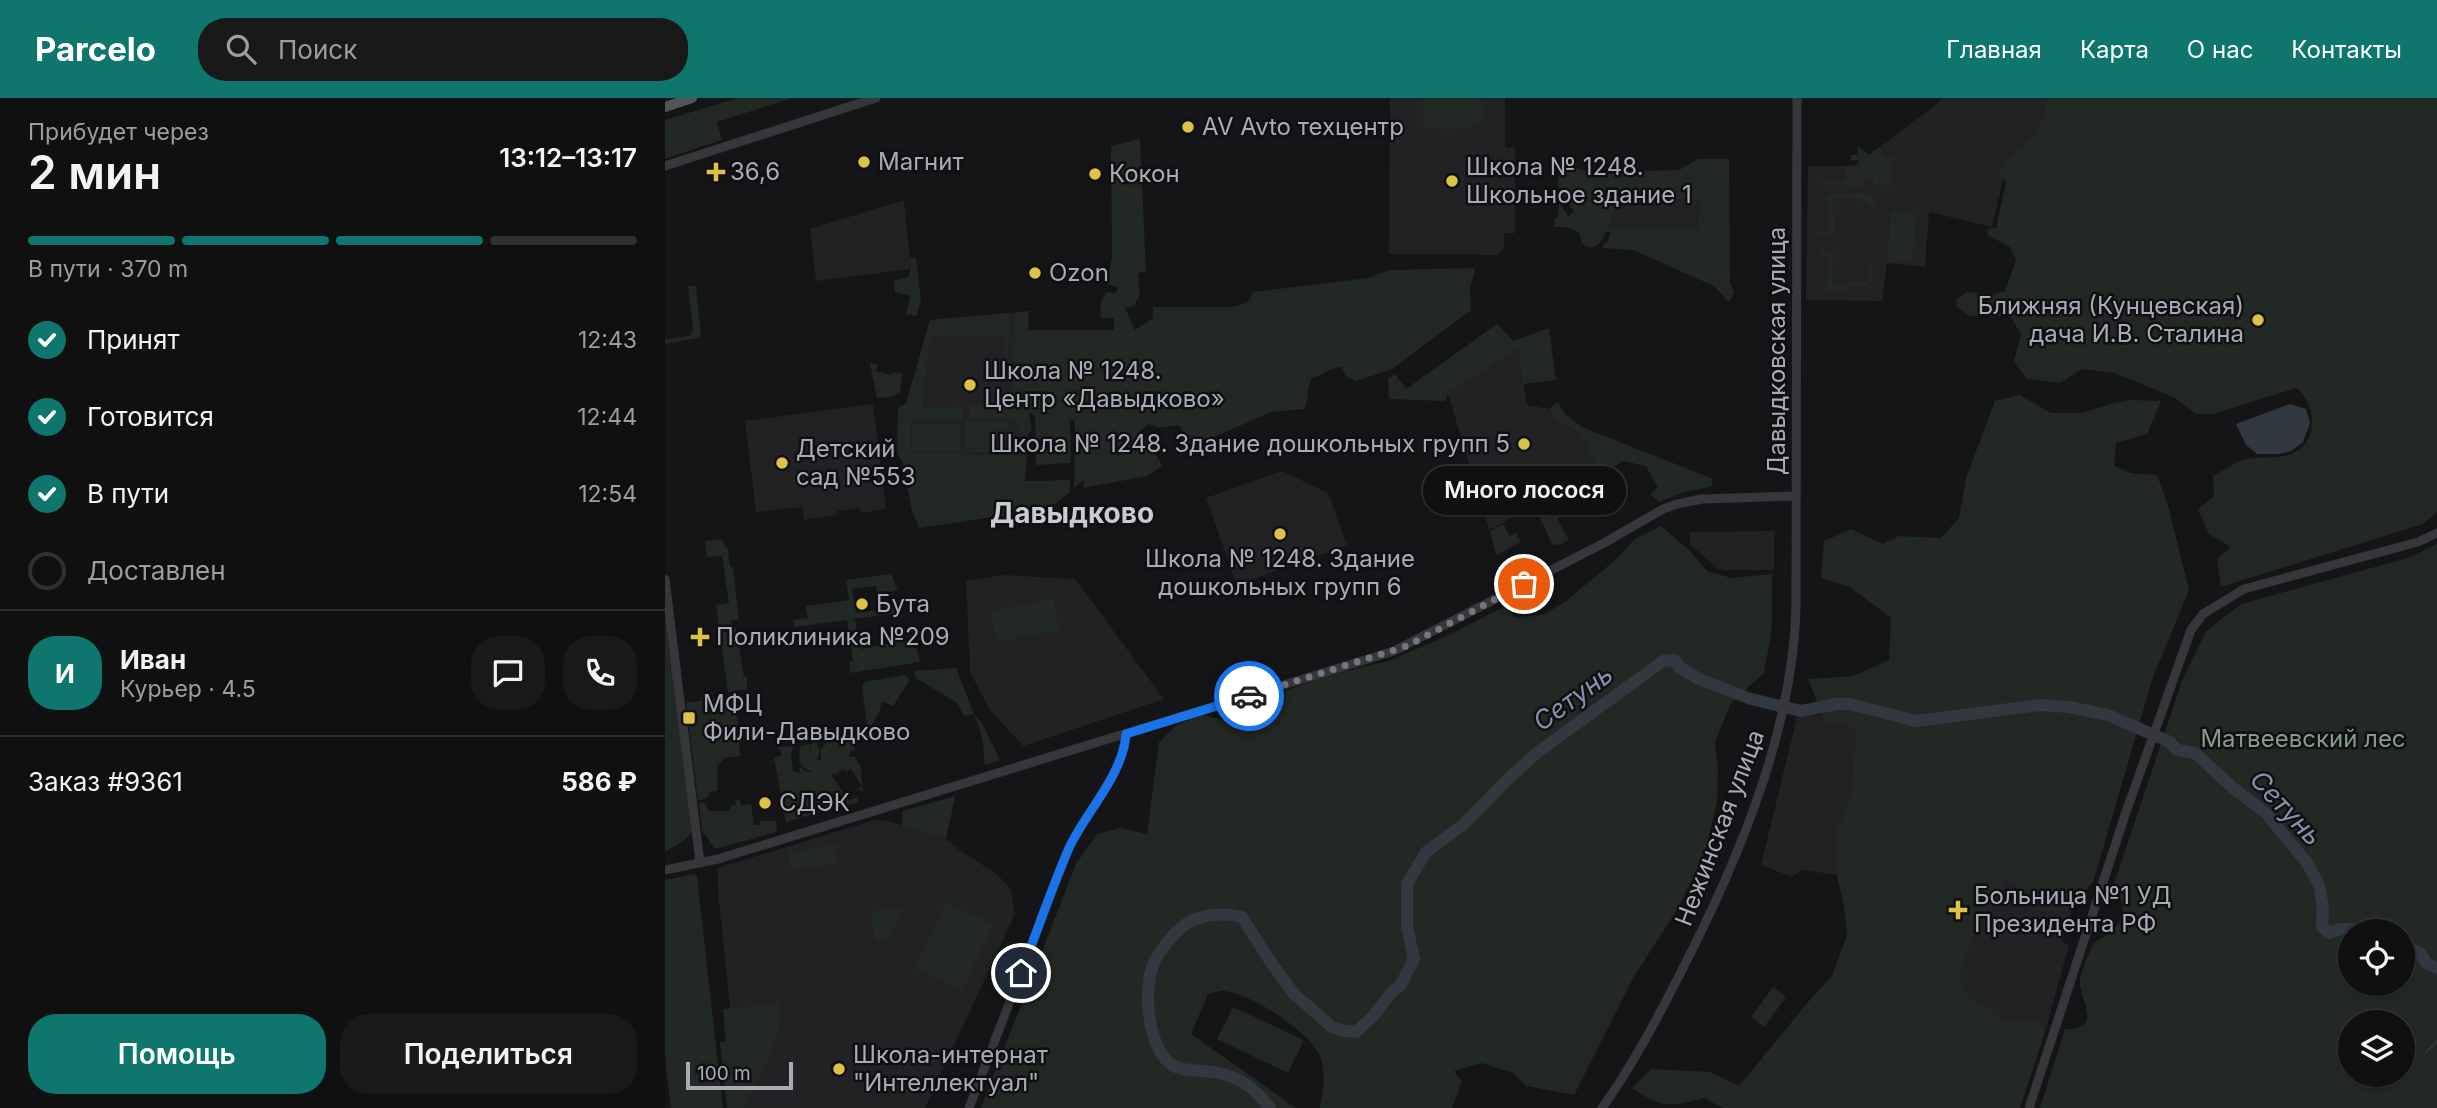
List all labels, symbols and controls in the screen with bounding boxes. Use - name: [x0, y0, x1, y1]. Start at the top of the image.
- search box: [198, 18, 688, 81]
- text: Parcelo: [35, 29, 156, 69]
- icon: search: [222, 30, 260, 68]
- text: Поиск: [278, 34, 357, 65]
- text: Главная: [1946, 35, 2042, 64]
- text: Карта: [2080, 35, 2149, 64]
- text: О нас: [2187, 35, 2253, 64]
- text: Контакты: [2291, 35, 2402, 64]
- place label: AV Avto техцентр: [1202, 112, 1404, 141]
- text: Прибудет через: [28, 118, 209, 146]
- marker: AV Avto техцентр: [1180, 119, 1196, 135]
- text: 13:12–13:17: [499, 142, 637, 173]
- text: 2 мин: [28, 144, 161, 200]
- place label: Магнит: [878, 147, 964, 176]
- place label: Школа № 1248. Школьное здание 1: [1466, 152, 1692, 209]
- marker: Магнит: [856, 154, 872, 170]
- place label: 36,6: [730, 157, 780, 186]
- place label: Кокон: [1109, 159, 1180, 188]
- marker: 36,6: [708, 164, 724, 180]
- marker: Кокон: [1087, 166, 1103, 182]
- marker: Школа № 1248. Школьное здание 1: [1444, 173, 1460, 189]
- street label: Давыдковская улица: [1762, 227, 1791, 475]
- text: В пути · 370 m: [28, 255, 188, 283]
- place label: Ozon: [1049, 258, 1109, 287]
- marker: Ozon: [1027, 265, 1043, 281]
- place label: Ближняя (Кунцевская) дача И.В. Сталина: [1978, 291, 2244, 348]
- marker: Ближняя (Кунцевская) дача И.В. Сталина: [2250, 312, 2266, 328]
- icon: check: [28, 321, 66, 359]
- text: Принят: [87, 324, 180, 355]
- text: 12:43: [578, 326, 637, 354]
- place label: Школа № 1248. Центр «Давыдково»: [984, 356, 1225, 413]
- marker: Школа № 1248. Центр «Давыдково»: [962, 377, 978, 393]
- icon: check: [28, 398, 66, 436]
- text: Готовится: [87, 401, 214, 432]
- text: 12:44: [577, 403, 637, 431]
- place label: Школа № 1248. Здание дошкольных групп 5: [990, 429, 1510, 458]
- place label: Детский сад №553: [796, 434, 915, 491]
- marker: Школа № 1248. Здание дошкольных групп 5: [1516, 436, 1532, 452]
- marker: Детский сад №553: [774, 455, 790, 471]
- callout: Много лосося: [1423, 465, 1625, 514]
- icon: check: [28, 475, 66, 513]
- text: Много лосося: [1444, 476, 1605, 504]
- text: В пути: [87, 478, 169, 509]
- text: 12:54: [578, 480, 637, 508]
- district label: Давыдково: [990, 496, 1154, 530]
- marker: Школа № 1248. Здание дошкольных групп 6: [1272, 526, 1288, 542]
- place label: Школа № 1248. Здание дошкольных групп 6: [1145, 544, 1415, 601]
- pin: [1494, 554, 1554, 614]
- text: Доставлен: [87, 555, 226, 586]
- icon: bag: [1505, 565, 1543, 603]
- place label: Бута: [876, 589, 930, 618]
- marker: Бута: [854, 596, 870, 612]
- place label: Поликлиника №209: [716, 622, 950, 651]
- marker: Поликлиника №209: [690, 627, 710, 647]
- button: chat: [471, 636, 545, 710]
- button: phone: [563, 636, 637, 710]
- text: Иван: [120, 644, 186, 675]
- text: И: [55, 658, 75, 689]
- water label: Сетунь: [1527, 658, 1619, 737]
- courier: [1214, 661, 1284, 731]
- text: Курьер · 4.5: [120, 675, 256, 703]
- icon: car: [1230, 677, 1268, 715]
- place label: МФЦ Фили-Давыдково: [703, 689, 910, 746]
- marker: МФЦ Фили-Давыдково: [681, 710, 697, 726]
- park label: Матвеевский лес: [2200, 724, 2406, 753]
- street label: Нежинская улица: [1669, 726, 1770, 930]
- water label: Сетунь: [2244, 764, 2329, 852]
- text: Заказ #9361: [28, 766, 183, 797]
- text: 586 ₽: [561, 766, 637, 797]
- place label: СДЭК: [779, 788, 850, 817]
- marker: СДЭК: [757, 795, 773, 811]
- place label: Больница №1 УД Президента РФ: [1974, 881, 2172, 938]
- marker: Больница №1 УД Президента РФ: [1948, 900, 1968, 920]
- map controls: [2338, 919, 2415, 1087]
- button: locate: [2338, 919, 2415, 996]
- pin: [991, 943, 1051, 1003]
- icon: home: [1002, 954, 1040, 992]
- button: layers: [2338, 1010, 2415, 1087]
- button: Помощь: [28, 1014, 326, 1094]
- button: Поделиться: [340, 1014, 637, 1094]
- place label: Школа-интернат "Интеллектуал": [853, 1040, 1048, 1097]
- scale bar: [686, 1059, 793, 1091]
- marker: Школа-интернат "Интеллектуал": [831, 1061, 847, 1077]
- text: 100 m: [697, 1062, 751, 1085]

